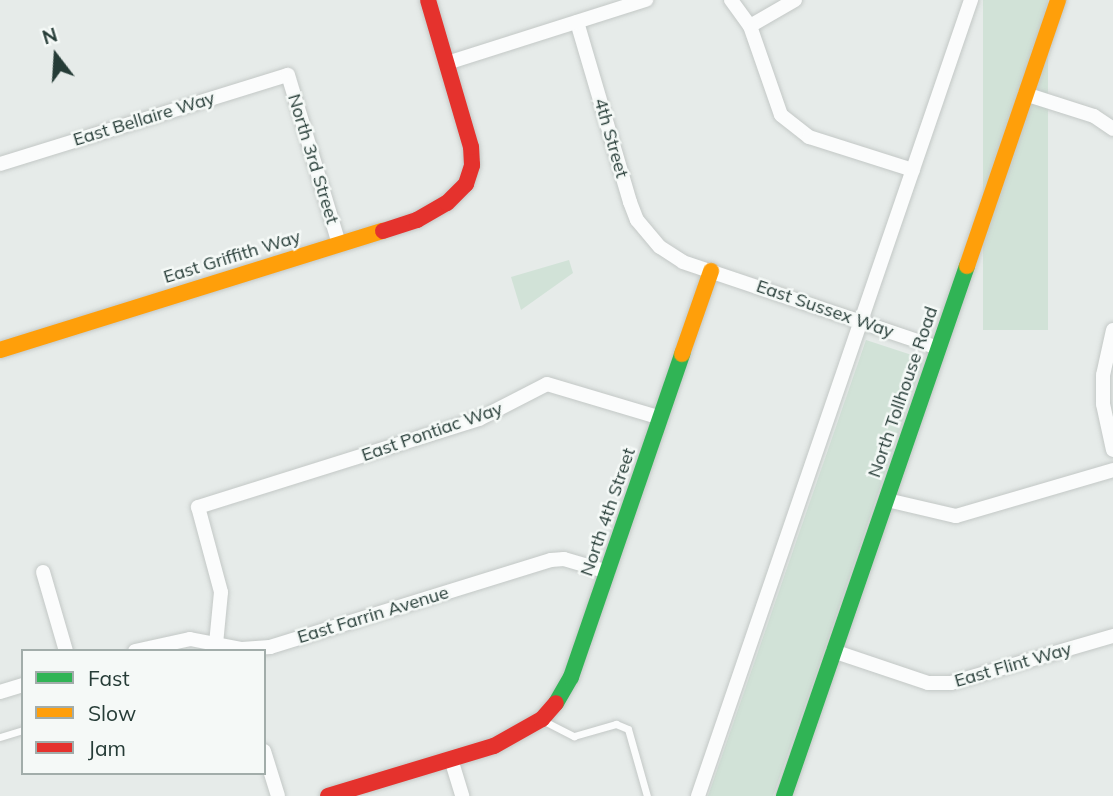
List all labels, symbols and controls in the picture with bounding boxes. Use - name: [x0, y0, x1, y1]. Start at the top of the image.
- north arrow: [21, 21, 91, 91]
- text: N: [39, 22, 60, 49]
- street label: East Bellaire Way: [71, 87, 217, 151]
- street label: North 3rd Street: [283, 91, 343, 227]
- street label: 4th Street: [589, 96, 633, 180]
- street label: East Griffith Way: [161, 226, 303, 288]
- street label: East Sussex Way: [753, 275, 897, 343]
- street label: North Tollhouse Road: [864, 304, 942, 480]
- street label: East Pontiac Way: [359, 398, 505, 466]
- street label: North 4th Street: [576, 445, 640, 579]
- street label: East Farrin Avenue: [295, 582, 451, 648]
- street label: East Flint Way: [952, 638, 1074, 692]
- legend: [21, 649, 266, 775]
- text: Fast: [88, 665, 130, 691]
- text: Slow: [88, 700, 136, 726]
- text: Jam: [88, 735, 126, 761]

